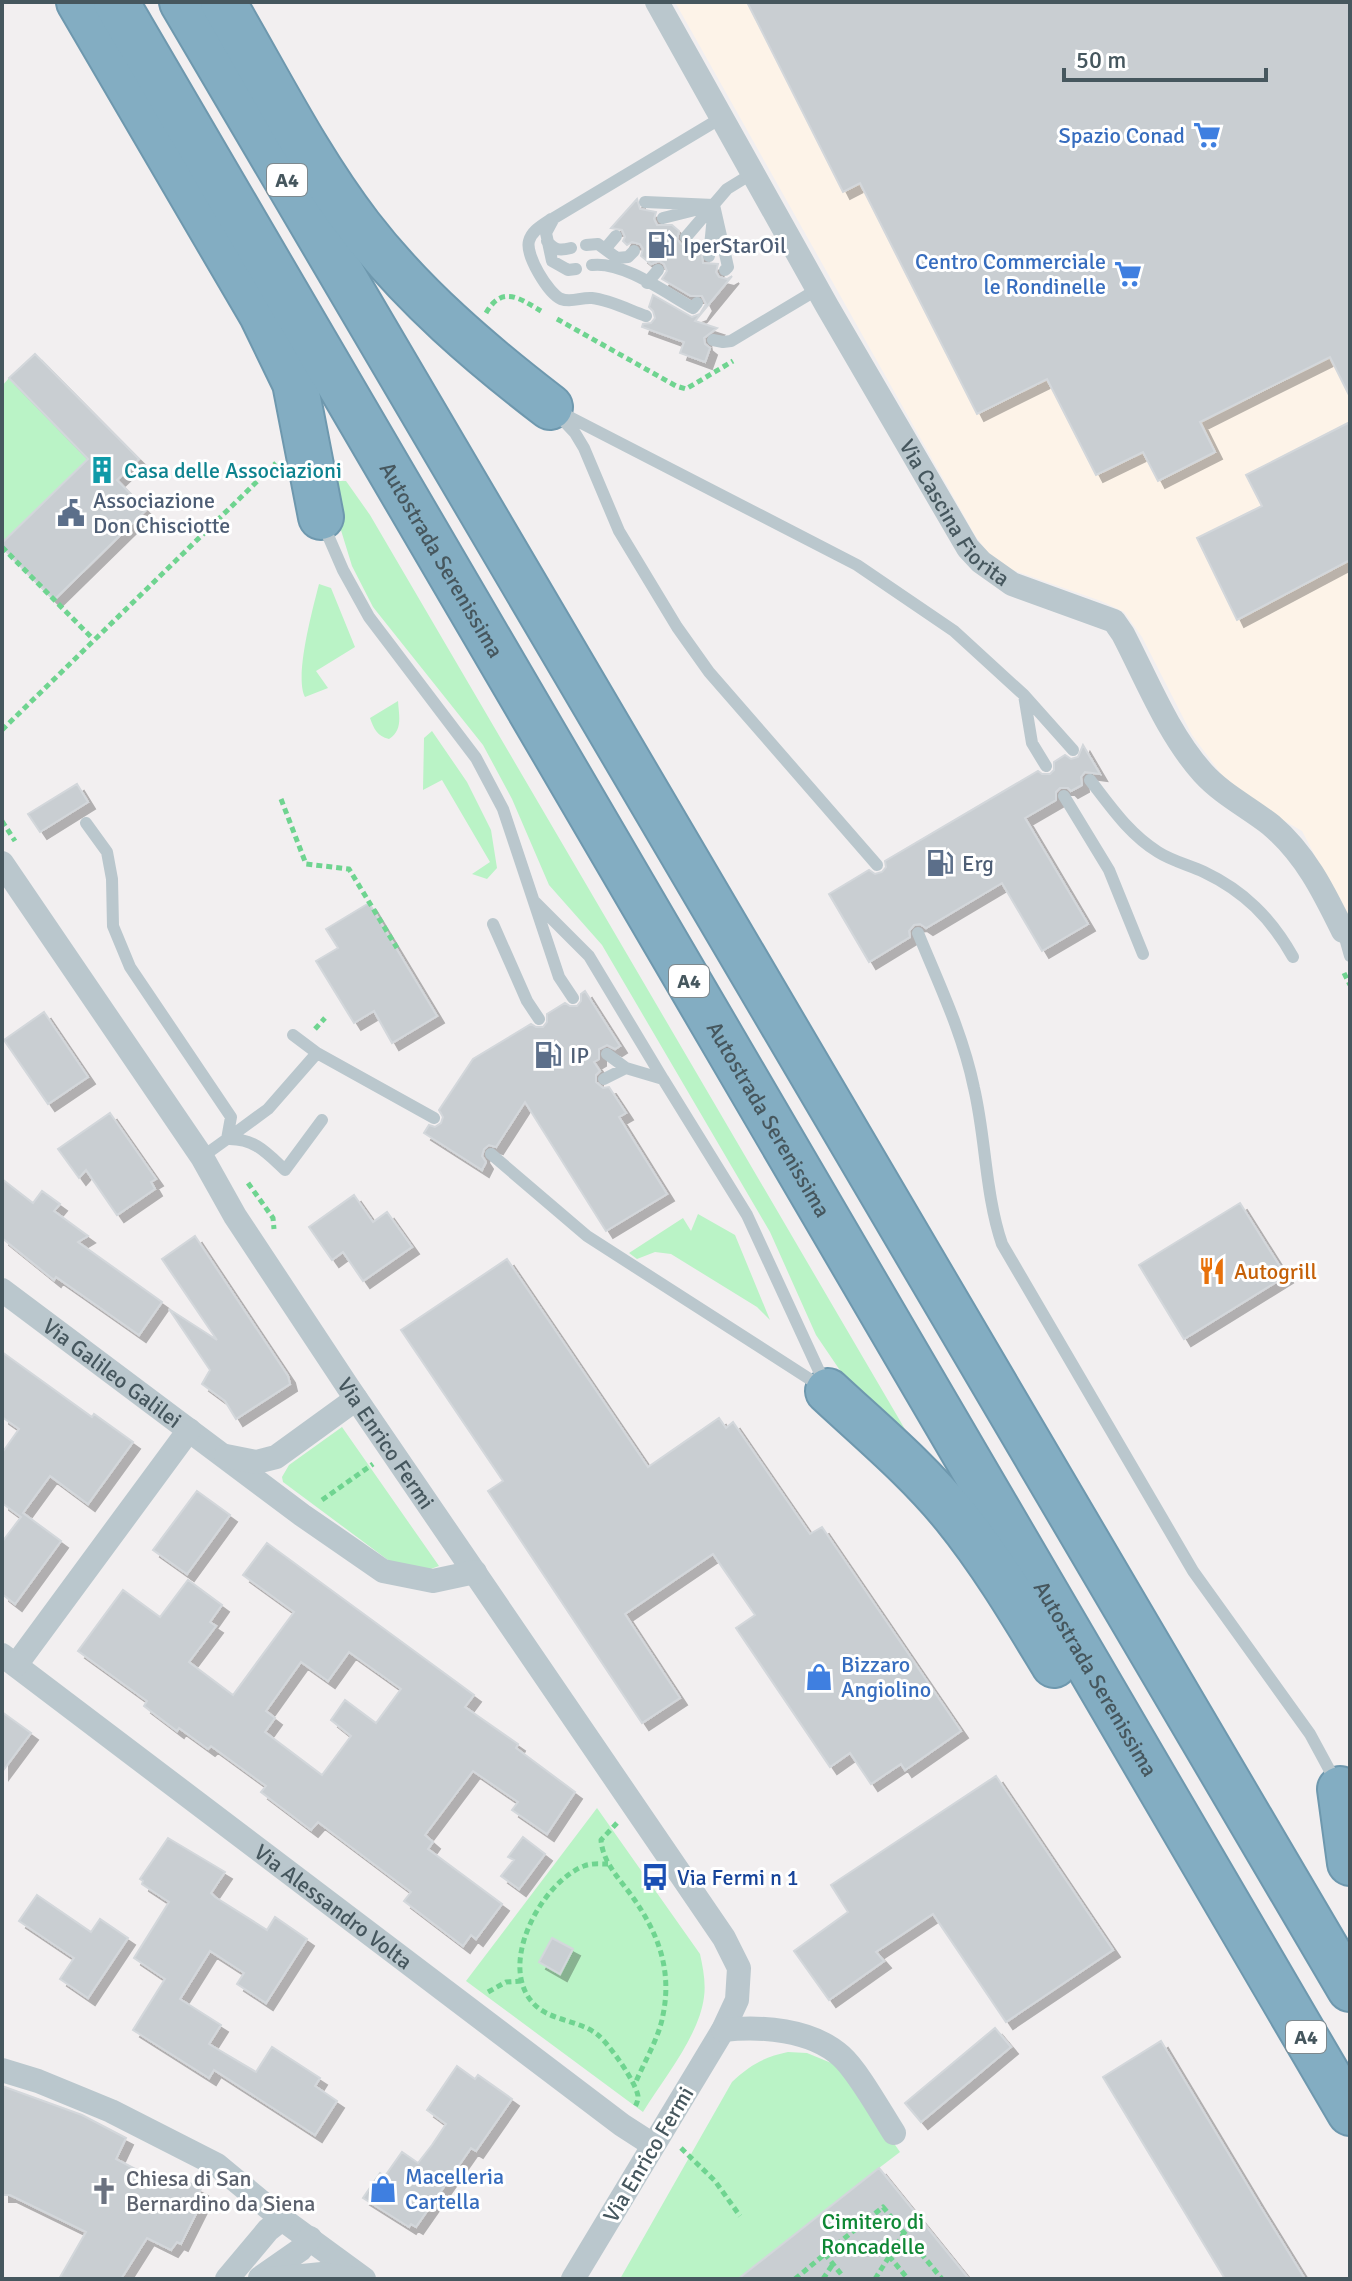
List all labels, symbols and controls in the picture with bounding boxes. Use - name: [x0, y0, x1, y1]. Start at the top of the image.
- scale bar: [1064, 32, 1266, 82]
- text: 50 m: [1076, 45, 1126, 75]
- supermarket icon: Spazio Conad: [1192, 120, 1222, 150]
- place label: Spazio Conad: [1059, 122, 1185, 149]
- road number: A4: [267, 164, 307, 196]
- fuel station icon: IperStarOil: [646, 230, 676, 260]
- place label: IperStarOil: [683, 232, 786, 259]
- place label: Centro Commerciale le Rondinelle: [915, 248, 1106, 300]
- supermarket icon: Centro Commerciale le Rondinelle: [1113, 259, 1143, 289]
- street label: Via Cascina Fiorita: [893, 434, 1015, 592]
- building icon: Casa delle Associazioni: [87, 455, 117, 485]
- place label: Casa delle Associazioni: [124, 457, 342, 484]
- street label: Autostrada Serenissima: [374, 457, 509, 663]
- place label: Associazione Don Chisciotte: [93, 487, 230, 539]
- public building icon: Associazione Don Chisciotte: [56, 498, 86, 528]
- fuel station icon: Erg: [925, 848, 955, 878]
- place label: Erg: [962, 850, 994, 877]
- road number: A4: [669, 965, 709, 997]
- street label: Autostrada Serenissima: [701, 1017, 836, 1222]
- fuel station icon: IP: [533, 1040, 563, 1070]
- place label: IP: [570, 1042, 589, 1069]
- restaurant icon: Autogrill: [1197, 1256, 1227, 1286]
- place label: Autogrill: [1234, 1258, 1317, 1285]
- street label: Via Galileo Galilei: [37, 1312, 187, 1434]
- street label: Via Enrico Fermi: [331, 1372, 440, 1514]
- street label: Autostrada Serenissima: [1028, 1576, 1163, 1782]
- place label: Bizzaro Angiolino: [841, 1651, 931, 1703]
- shop icon: Bizzaro Angiolino: [804, 1662, 834, 1692]
- street label: Via Alessandro Volta: [249, 1838, 418, 1975]
- bus stop icon: Via Fermi n 1: [640, 1862, 670, 1892]
- place label: Via Fermi n 1: [677, 1864, 799, 1891]
- road number: A4: [1286, 2021, 1326, 2053]
- street label: Via Enrico Fermi: [597, 2082, 700, 2227]
- place label: Macelleria Cartella: [405, 2163, 504, 2215]
- place label: Chiesa di San Bernardino da Siena: [126, 2165, 315, 2217]
- shop icon: Macelleria Cartella: [368, 2174, 398, 2204]
- church icon: Chiesa di San Bernardino da Siena: [89, 2176, 119, 2206]
- park label: Cimitero di Roncadelle: [821, 2208, 925, 2260]

